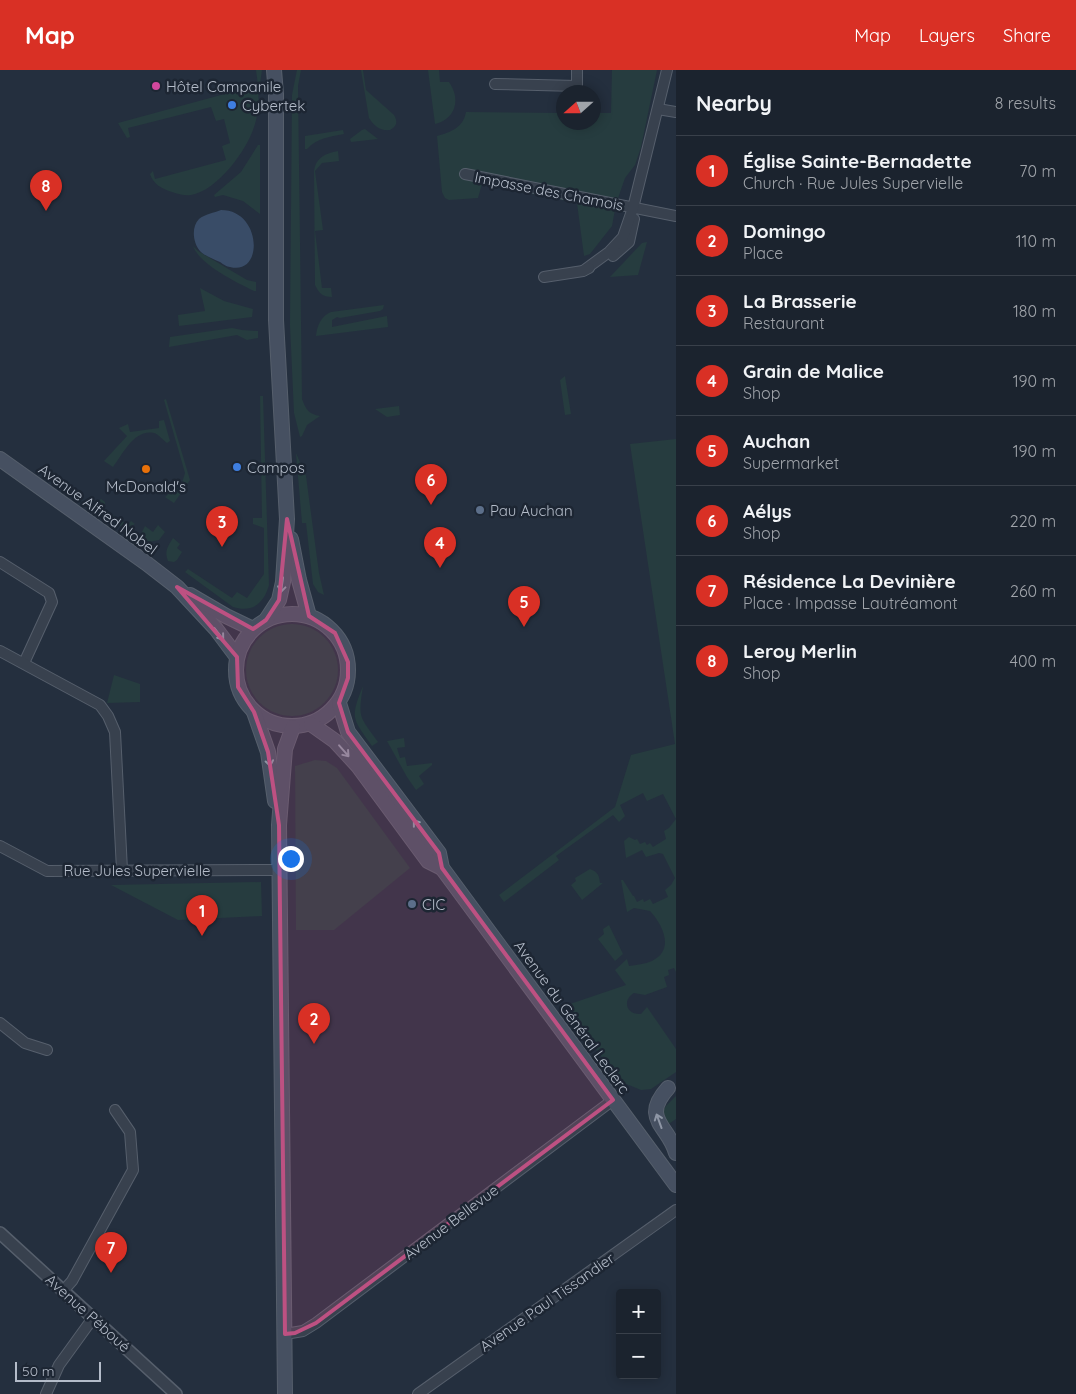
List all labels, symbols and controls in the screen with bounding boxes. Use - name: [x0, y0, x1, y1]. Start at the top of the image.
- text: Map: [25, 20, 75, 50]
- text: Map: [854, 24, 891, 47]
- text: Layers: [919, 24, 975, 47]
- text: Share: [1003, 24, 1051, 47]
- place label: Hôtel Campanile: [166, 77, 281, 96]
- marker: Hôtel Campanile: [150, 80, 162, 92]
- north arrow: [556, 85, 601, 130]
- text: Nearby: [696, 90, 772, 116]
- text: 8 results: [995, 93, 1056, 113]
- place label: Cybertek: [242, 96, 305, 115]
- marker: Cybertek: [226, 99, 238, 111]
- text: Église Sainte-Bernadette: [743, 149, 972, 173]
- text: 1: [709, 161, 715, 181]
- text: 70 m: [1019, 161, 1056, 181]
- street label: Impasse des Chamois: [473, 167, 625, 215]
- pin: 8: [30, 170, 62, 211]
- text: Church · Rue Jules Supervielle: [743, 173, 963, 193]
- text: Domingo: [743, 219, 826, 243]
- text: 2: [707, 231, 717, 251]
- text: 110 m: [1016, 231, 1056, 251]
- text: Place: [743, 243, 783, 263]
- text: La Brasserie: [743, 289, 857, 313]
- text: 3: [708, 301, 716, 321]
- text: 180 m: [1013, 301, 1056, 321]
- text: Restaurant: [743, 313, 825, 333]
- text: Grain de Malice: [743, 359, 884, 383]
- text: 4: [707, 371, 717, 391]
- text: 190 m: [1013, 371, 1056, 391]
- text: Shop: [743, 383, 780, 403]
- text: Auchan: [743, 429, 810, 453]
- text: 5: [707, 441, 717, 461]
- text: 190 m: [1013, 441, 1056, 461]
- text: Supermarket: [743, 453, 839, 473]
- place label: Campos: [247, 458, 305, 477]
- street label: Avenue Alfred Nobel: [35, 460, 161, 558]
- marker: Campos: [231, 461, 243, 473]
- marker: McDonald's: [140, 463, 152, 475]
- pin: 6: [415, 464, 447, 505]
- place label: McDonald's: [106, 477, 186, 496]
- text: Aélys: [743, 499, 791, 523]
- place label: Pau Auchan: [490, 501, 573, 520]
- marker: Pau Auchan: [474, 504, 486, 516]
- pin: 3: [206, 506, 238, 547]
- text: 6: [708, 511, 716, 531]
- text: 220 m: [1010, 511, 1056, 531]
- text: Shop: [743, 523, 780, 543]
- pin: 4: [424, 527, 456, 568]
- text: Résidence La Devinière: [743, 569, 956, 593]
- one-way arrow: [277, 576, 287, 592]
- text: 7: [708, 581, 716, 601]
- text: 260 m: [1010, 581, 1056, 601]
- pin: 5: [508, 586, 540, 627]
- text: Place · Impasse Lautréamont: [743, 593, 958, 613]
- one-way arrow: [214, 627, 225, 640]
- text: Leroy Merlin: [743, 639, 857, 663]
- text: 8: [708, 651, 716, 671]
- text: 400 m: [1010, 651, 1056, 671]
- text: Shop: [743, 663, 780, 683]
- one-way arrow: [339, 745, 350, 758]
- one-way arrow: [264, 750, 274, 766]
- one-way arrow: [413, 820, 424, 833]
- your location: [278, 846, 304, 872]
- street label: Rue Jules Supervielle: [64, 861, 210, 880]
- pin: 1: [186, 895, 218, 936]
- place label: CIC: [422, 895, 446, 914]
- marker: CIC: [406, 898, 418, 910]
- street label: Avenue du Général Leclerc: [510, 937, 634, 1098]
- pin: 2: [298, 1003, 330, 1044]
- one-way arrow: [654, 1114, 663, 1129]
- street label: Avenue Bellevue: [400, 1180, 502, 1264]
- pin: 7: [95, 1232, 127, 1273]
- street label: Avenue Paul Tissandier: [476, 1248, 618, 1356]
- street label: Avenue Péboué: [42, 1270, 134, 1356]
- map controls: [616, 1289, 661, 1379]
- button: +: [616, 1289, 661, 1334]
- button: −: [616, 1334, 661, 1379]
- scale bar: [15, 1359, 101, 1382]
- text: 50 m: [22, 1362, 55, 1380]

